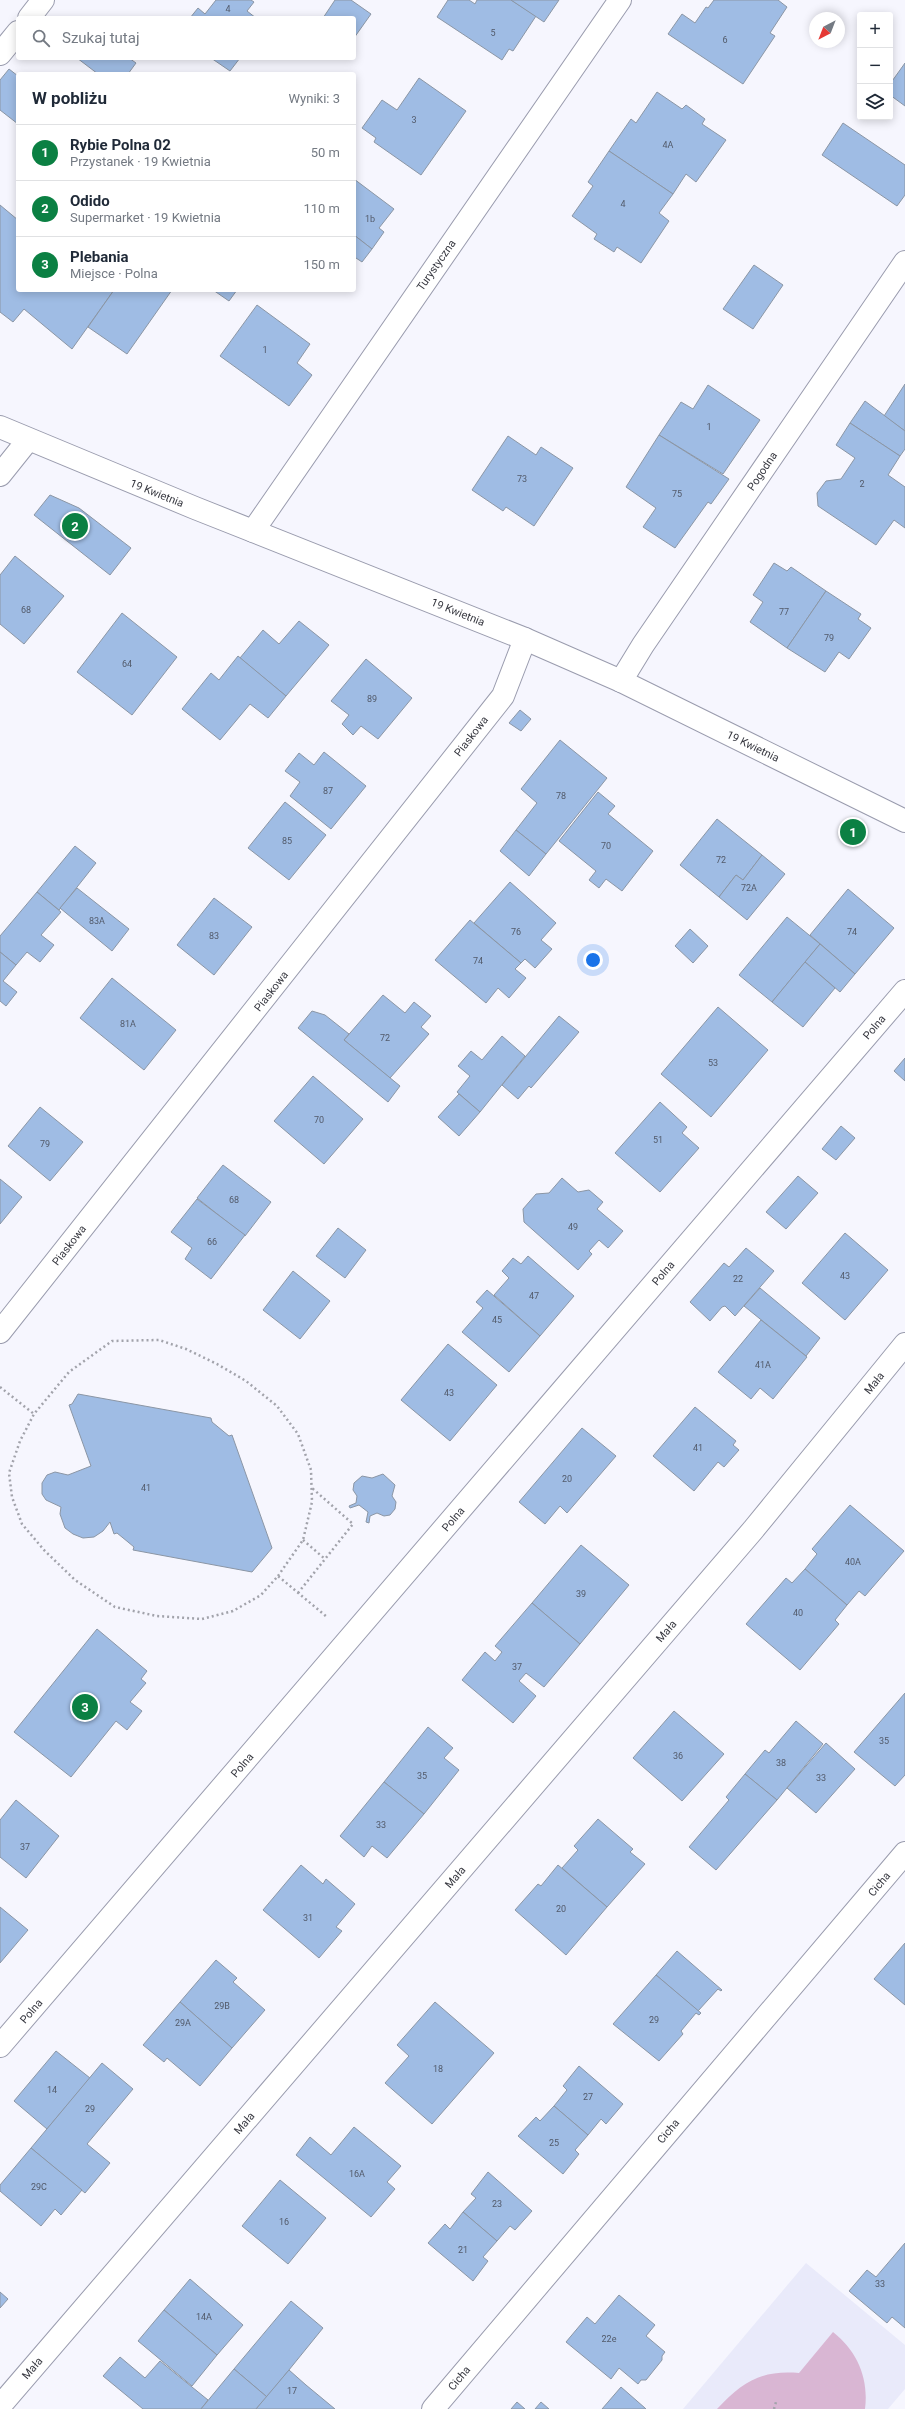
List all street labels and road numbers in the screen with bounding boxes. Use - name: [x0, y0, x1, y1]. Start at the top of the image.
- street label: Turystyczna: [414, 237, 459, 293]
- street label: Pogodna: [745, 449, 780, 493]
- street label: 19 Kwietnia: [128, 477, 186, 510]
- street label: 19 Kwietnia: [429, 596, 487, 629]
- street label: Piaskowa: [452, 714, 491, 759]
- street label: 19 Kwietnia: [724, 728, 781, 765]
- street label: Piaskowa: [252, 969, 291, 1014]
- street label: Polna: [860, 1013, 888, 1042]
- street label: Piaskowa: [50, 1223, 89, 1268]
- street label: Polna: [649, 1259, 677, 1288]
- street label: Mała: [862, 1370, 887, 1397]
- street label: Polna: [439, 1504, 467, 1534]
- street label: Mała: [653, 1618, 679, 1645]
- street label: Polna: [228, 1750, 256, 1780]
- street label: Mała: [442, 1864, 468, 1891]
- street label: Cicha: [866, 1870, 893, 1899]
- street label: Polna: [17, 1997, 45, 2026]
- street label: Mała: [231, 2110, 257, 2137]
- street label: Cicha: [655, 2117, 682, 2146]
- street label: Mała: [19, 2355, 45, 2382]
- street label: Cicha: [446, 2364, 473, 2393]

